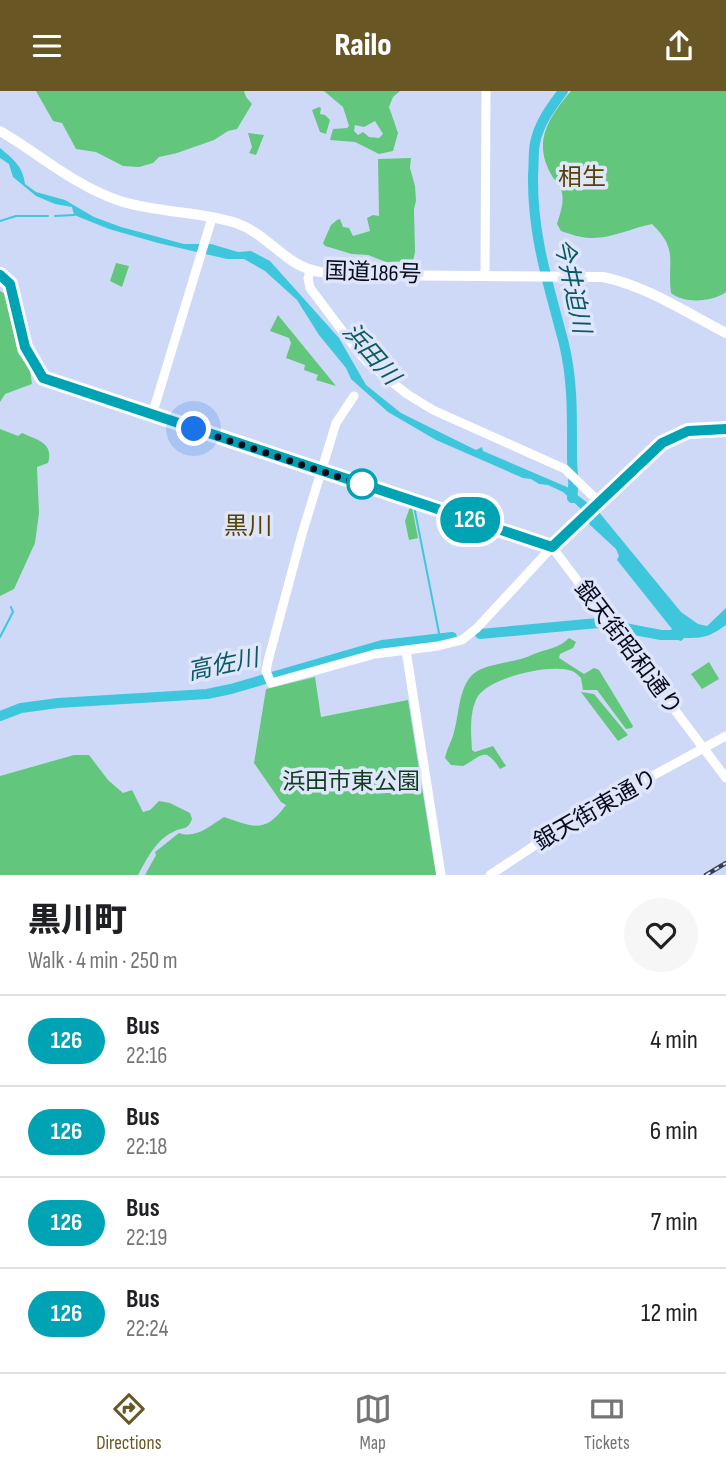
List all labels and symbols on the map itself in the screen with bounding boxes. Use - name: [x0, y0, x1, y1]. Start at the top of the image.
- district label: 相生: [558, 163, 606, 192]
- water label: 今井迫川: [548, 236, 597, 339]
- street label: 国道186号: [324, 257, 422, 289]
- water label: 浜田川: [336, 317, 408, 393]
- your location: [176, 411, 211, 446]
- unlabelled marker: [347, 469, 377, 499]
- line badge: 126: [430, 497, 510, 543]
- district label: 黒川: [224, 512, 272, 541]
- street label: 銀天街昭和通り: [568, 575, 688, 721]
- water label: 高佐川: [185, 643, 264, 687]
- street label: 銀天街東通り: [529, 763, 663, 857]
- park label: 浜田市東公園: [282, 768, 420, 796]

